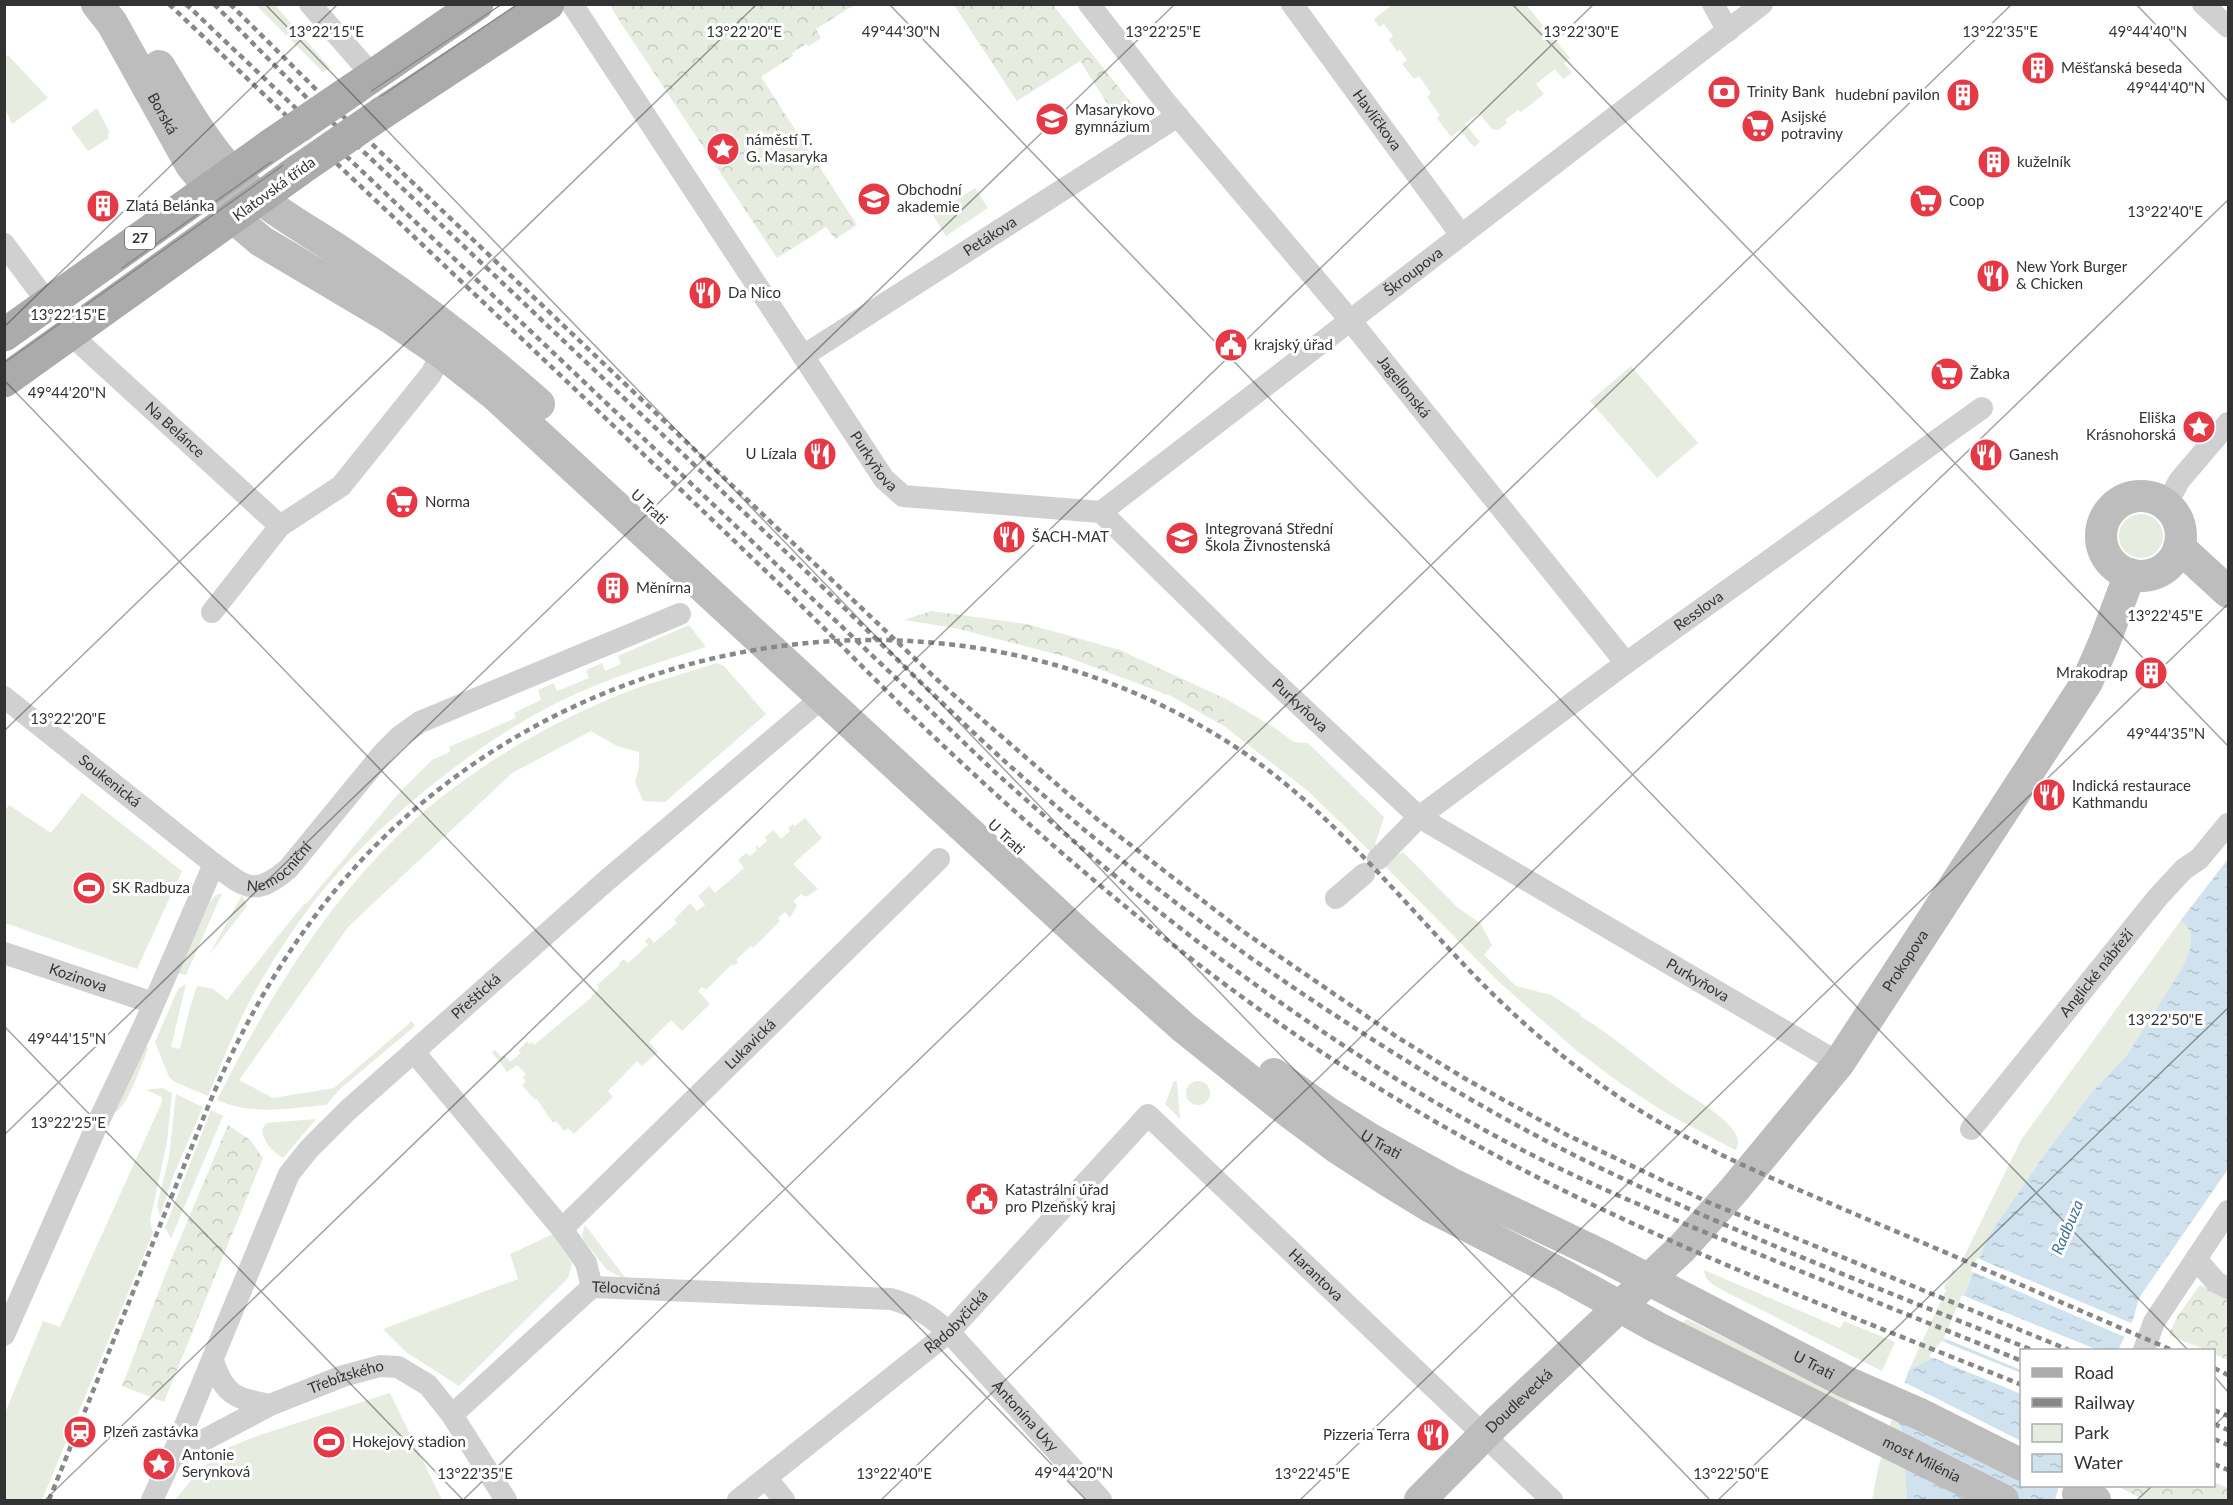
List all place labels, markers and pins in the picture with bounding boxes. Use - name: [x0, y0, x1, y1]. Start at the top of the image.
- building icon: Měšťanská beseda: [2020, 50, 2056, 86]
- place label: Měšťanská beseda: [2061, 58, 2182, 76]
- bank icon: Trinity Bank: [1706, 74, 1742, 110]
- building icon: hudební pavilon: [1945, 77, 1981, 113]
- place label: Trinity Bank: [1747, 82, 1825, 100]
- place label: hudební pavilon: [1835, 85, 1940, 103]
- place label: Masarykovo gymnázium: [1075, 100, 1155, 135]
- school or university icon: Masarykovo gymnázium: [1034, 101, 1070, 137]
- place label: Asijské potraviny: [1781, 107, 1843, 142]
- supermarket icon: Asijské potraviny: [1740, 108, 1776, 144]
- place label: náměstí T. G. Masaryka: [746, 130, 828, 165]
- place icon: náměstí T. G. Masaryka: [705, 131, 741, 167]
- building icon: kuželník: [1976, 144, 2012, 180]
- place label: kuželník: [2017, 152, 2071, 170]
- place label: Obchodní akademie: [897, 180, 963, 215]
- school or university icon: Obchodní akademie: [856, 181, 892, 217]
- supermarket icon: Coop: [1908, 183, 1944, 219]
- building icon: Zlatá Belánka: [85, 188, 121, 224]
- place label: Coop: [1949, 191, 1984, 209]
- place label: Zlatá Belánka: [126, 196, 215, 214]
- place label: New York Burger & Chicken: [2016, 257, 2128, 292]
- restaurant icon: New York Burger & Chicken: [1975, 258, 2011, 294]
- restaurant icon: Da Nico: [687, 275, 723, 311]
- place label: Da Nico: [728, 283, 781, 301]
- public building icon: krajský úřad: [1213, 327, 1249, 363]
- place label: krajský úřad: [1254, 335, 1333, 353]
- supermarket icon: Žabka: [1929, 356, 1965, 392]
- place label: Žabka: [1970, 364, 2010, 382]
- place label: Eliška Krásnohorská: [2086, 408, 2176, 443]
- place icon: Eliška Krásnohorská: [2181, 409, 2217, 445]
- restaurant icon: U Lízala: [802, 436, 838, 472]
- restaurant icon: Ganesh: [1968, 437, 2004, 473]
- place label: U Lízala: [746, 444, 797, 462]
- place label: Ganesh: [2009, 445, 2059, 463]
- supermarket icon: Norma: [384, 484, 420, 520]
- place label: Norma: [425, 492, 470, 510]
- restaurant icon: ŠACH-MAT: [991, 519, 1027, 555]
- place label: Integrovaná Střední Škola Živnostenská: [1205, 519, 1335, 554]
- school or university icon: Integrovaná Střední Škola Živnostenská: [1164, 520, 1200, 556]
- place label: ŠACH-MAT: [1032, 527, 1109, 545]
- building icon: Měnírna: [595, 570, 631, 606]
- place label: Měnírna: [636, 578, 691, 596]
- building icon: Mrakodrap: [2133, 655, 2169, 691]
- place label: Mrakodrap: [2056, 663, 2128, 681]
- place label: Indická restaurace Kathmandu: [2072, 776, 2191, 811]
- restaurant icon: Indická restaurace Kathmandu: [2031, 777, 2067, 813]
- sports icon: SK Radbuza: [71, 870, 107, 906]
- place label: SK Radbuza: [112, 878, 190, 896]
- place label: Katastrální úřad pro Plzeňský kraj: [1005, 1180, 1116, 1215]
- public building icon: Katastrální úřad pro Plzeňský kraj: [964, 1181, 1000, 1217]
- station icon: Plzeň zastávka: [62, 1414, 98, 1450]
- restaurant icon: Pizzeria Terra: [1415, 1417, 1451, 1453]
- place label: Plzeň zastávka: [103, 1422, 199, 1440]
- sports icon: Hokejový stadion: [311, 1424, 347, 1460]
- place label: Pizzeria Terra: [1323, 1425, 1410, 1443]
- place label: Hokejový stadion: [352, 1432, 466, 1450]
- place label: Antonie Serynková: [182, 1445, 250, 1480]
- place icon: Antonie Serynková: [141, 1446, 177, 1482]

